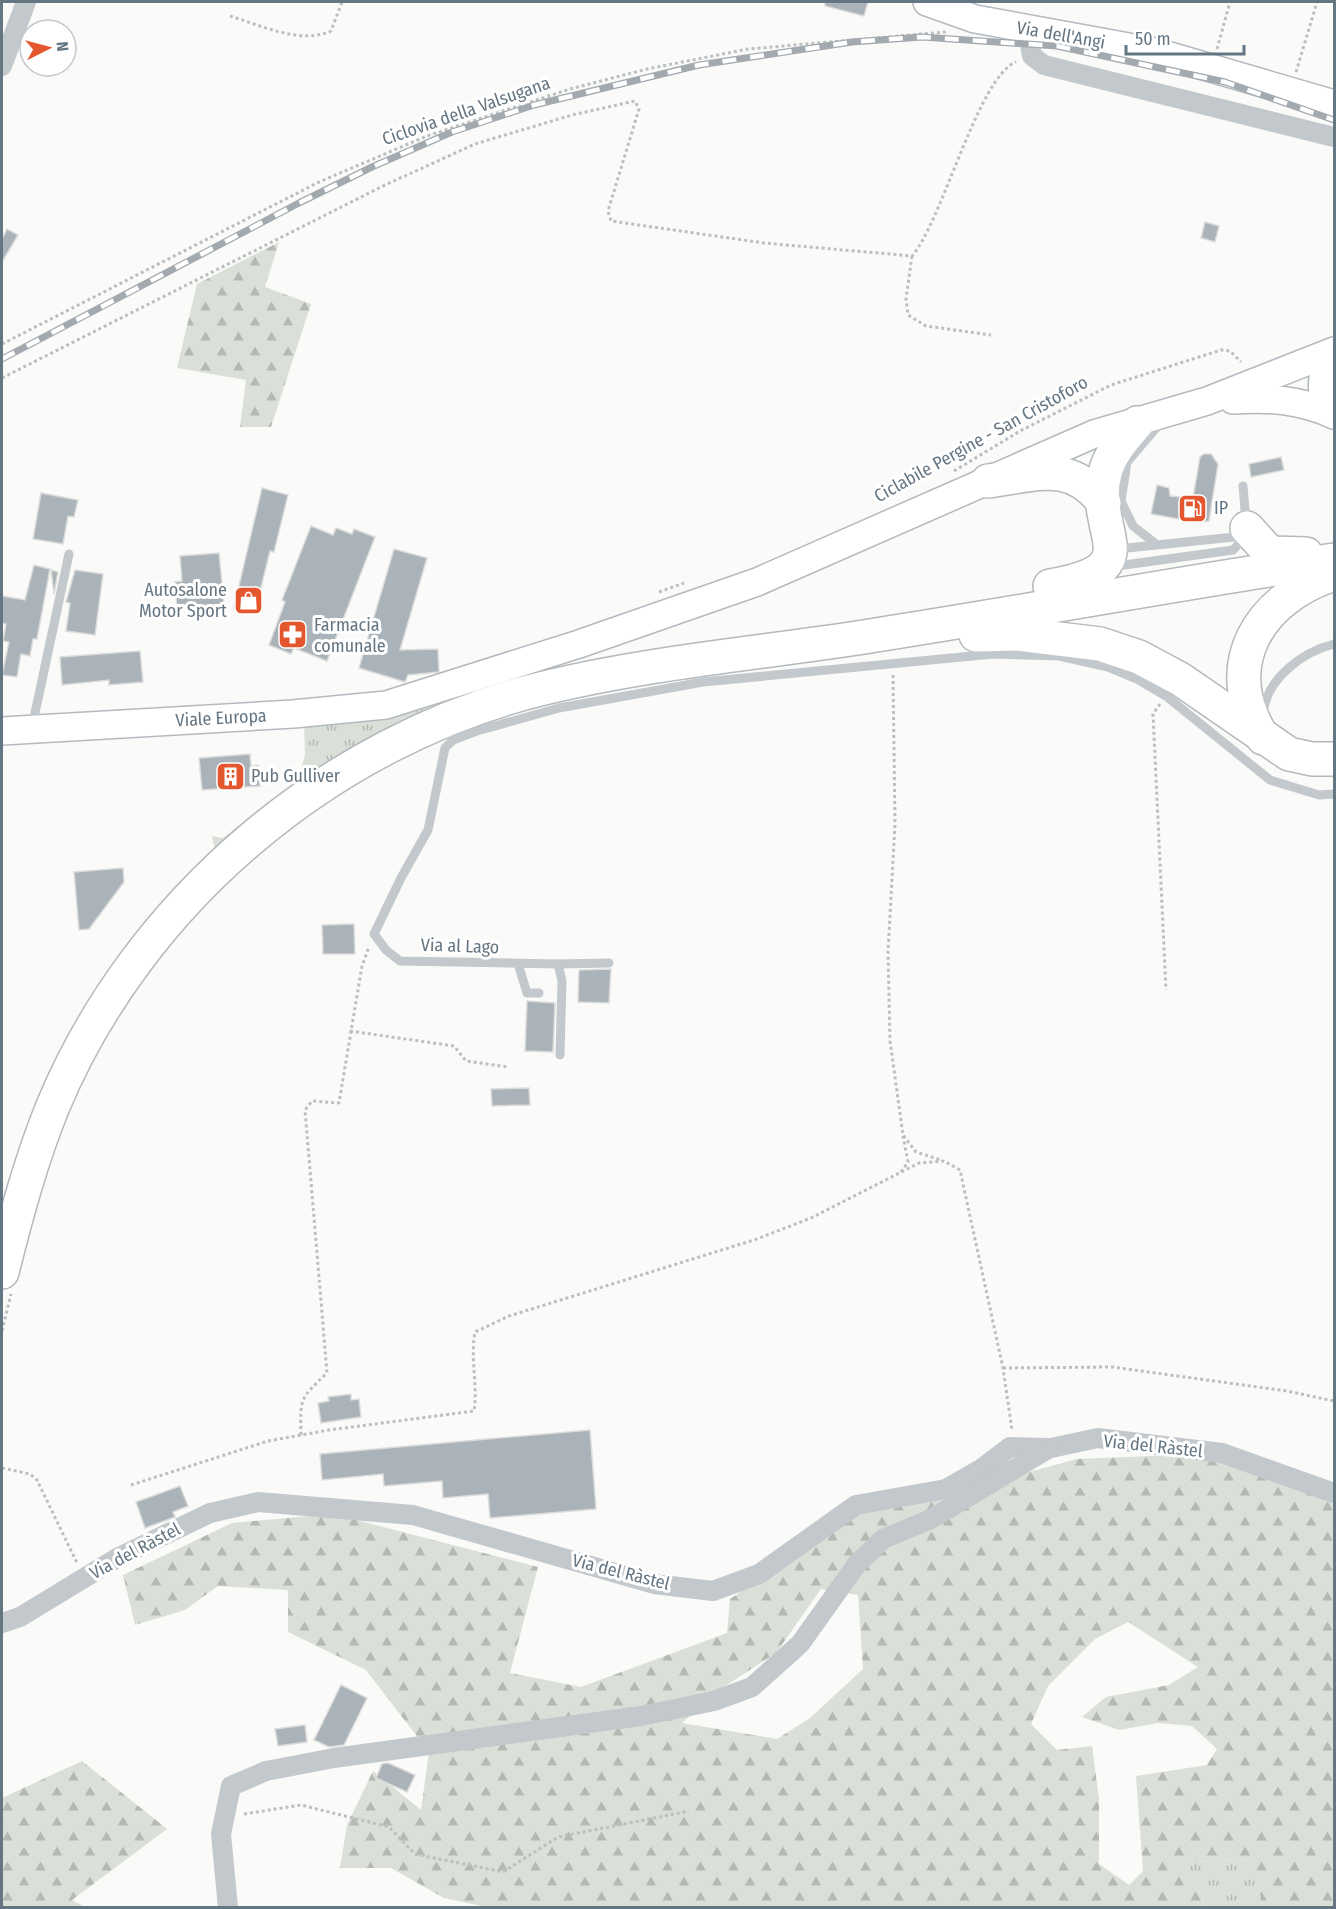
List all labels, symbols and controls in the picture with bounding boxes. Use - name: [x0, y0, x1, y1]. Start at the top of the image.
- street label: Via dell'Angi: [1015, 16, 1107, 54]
- north arrow: [18, 18, 78, 78]
- scale bar: [1126, 18, 1244, 56]
- text: 50 m: [1135, 28, 1171, 50]
- text: N: [52, 41, 72, 52]
- street label: Ciclovia della Valsugana: [379, 72, 553, 150]
- street label: Ciclabile Pergine - San Cristoforo: [870, 371, 1092, 507]
- fuel station icon: IP: [1177, 492, 1209, 524]
- place label: IP: [1214, 497, 1228, 519]
- place label: Autosalone Motor Sport: [139, 579, 227, 622]
- shop icon: Autosalone Motor Sport: [232, 584, 264, 616]
- place label: Farmacia comunale: [314, 614, 386, 657]
- pharmacy icon: Farmacia comunale: [277, 619, 309, 651]
- street label: Viale Europa: [175, 705, 267, 731]
- building icon: Pub Gulliver: [214, 760, 246, 792]
- place label: Pub Gulliver: [251, 765, 341, 787]
- street label: Via al Lago: [420, 934, 500, 958]
- street label: Via del Ràstel: [1102, 1430, 1204, 1462]
- street label: Via del Ràstel: [86, 1518, 184, 1584]
- street label: Via del Ràstel: [570, 1549, 672, 1595]

